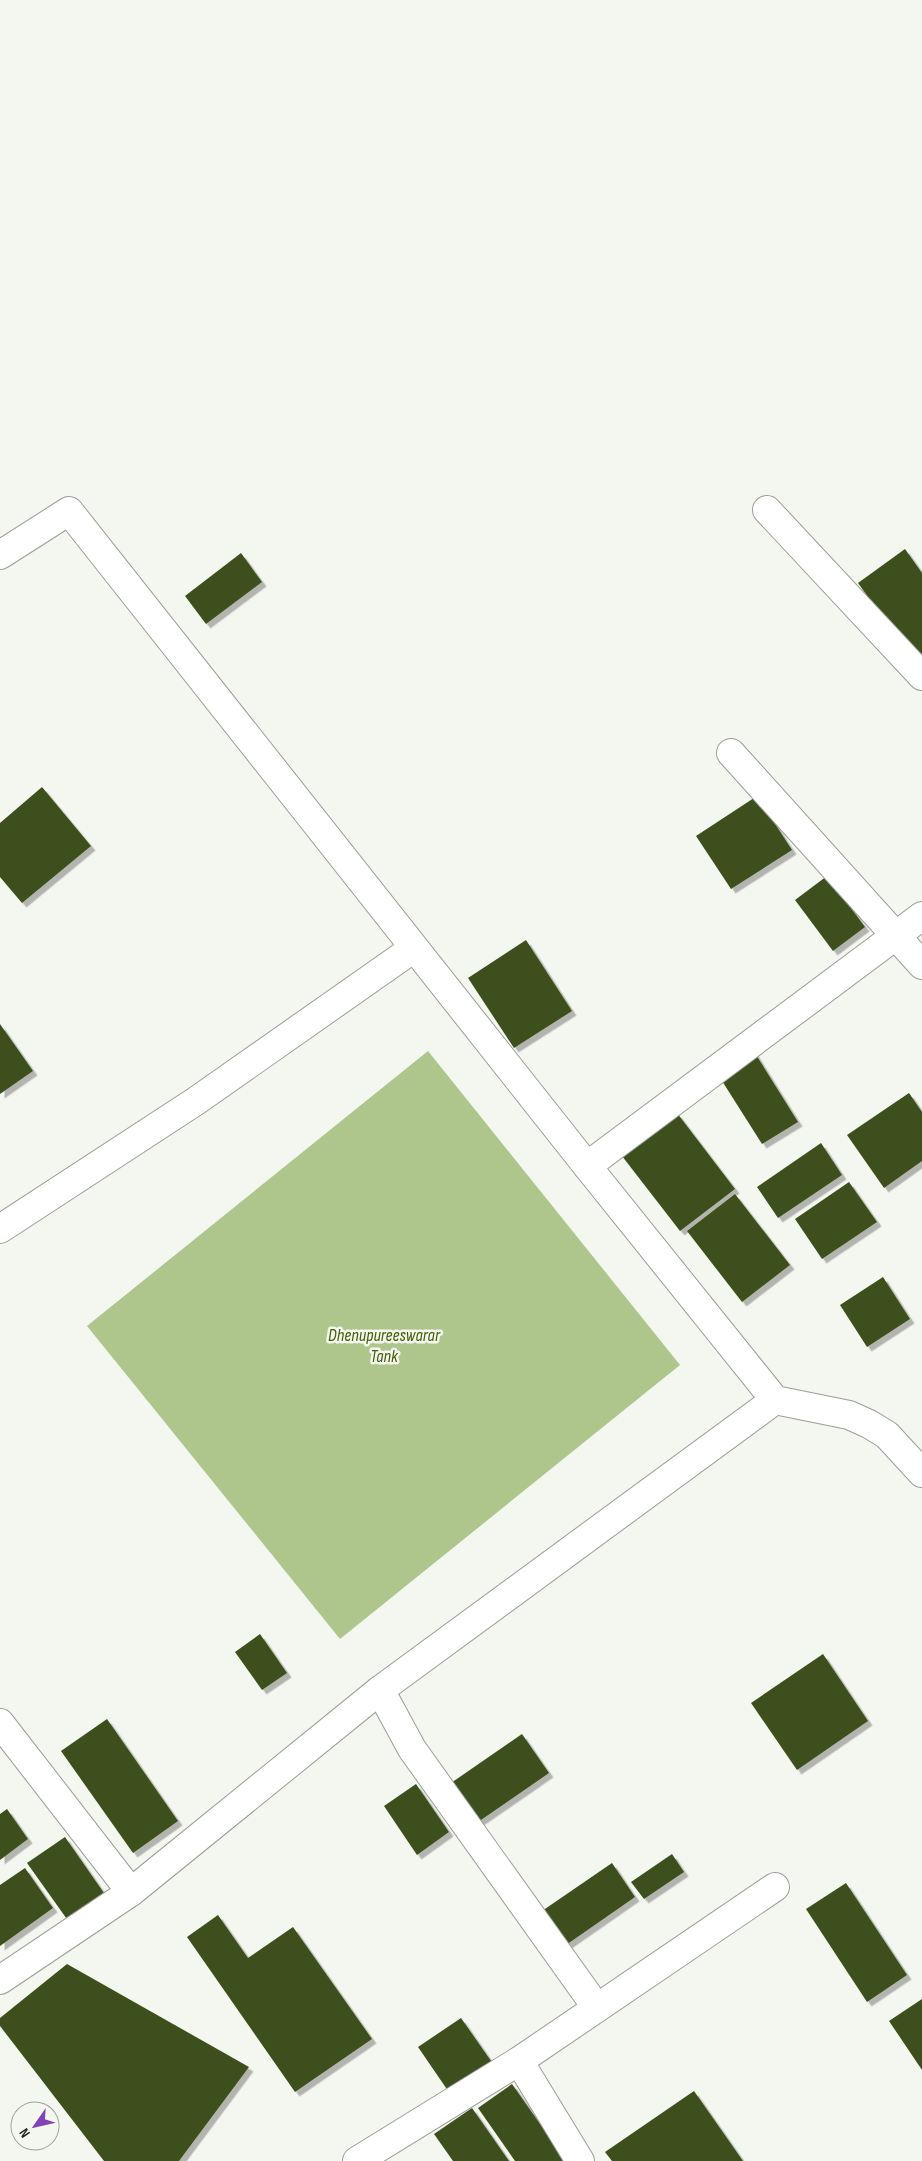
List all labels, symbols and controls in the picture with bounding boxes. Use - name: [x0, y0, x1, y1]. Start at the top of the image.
- water label: Dhenupureeswarar Tank: [328, 1325, 441, 1367]
- north arrow: [10, 2101, 60, 2151]
- text: N: [15, 2125, 34, 2141]

